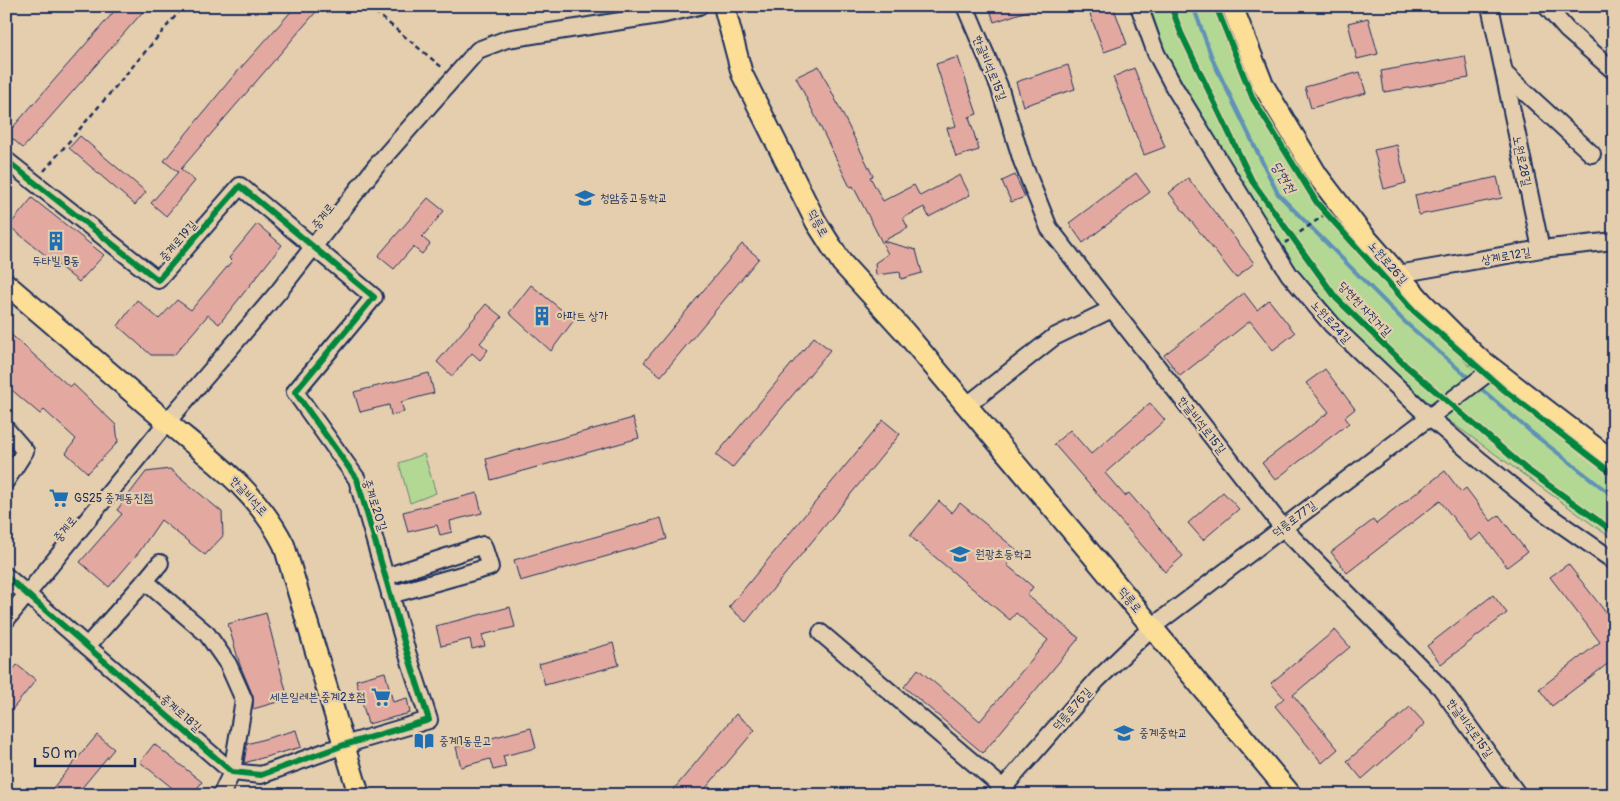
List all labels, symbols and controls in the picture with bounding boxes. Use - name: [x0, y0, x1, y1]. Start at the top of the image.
- street label: 한글비석로15길: [970, 33, 1010, 103]
- street label: 노원로28길: [1509, 134, 1534, 188]
- water label: 당현천: [1268, 158, 1300, 198]
- school or university icon: 청암중고등학교: [574, 187, 596, 209]
- place label: 청암중고등학교: [600, 191, 668, 206]
- street label: 중계로: [309, 200, 338, 232]
- street label: 덕릉로: [804, 207, 831, 240]
- street label: 중계로19길: [156, 217, 200, 265]
- building icon: 두타빌 B동: [45, 230, 67, 252]
- street label: 노원로26길: [1365, 239, 1411, 288]
- street label: 상계로12길: [1480, 245, 1532, 268]
- place label: 두타빌 B동: [32, 254, 80, 269]
- street label: 당현천 자전거길: [1335, 279, 1395, 340]
- street label: 노원로24길: [1307, 298, 1354, 347]
- building icon: 아파트 상가: [531, 305, 553, 327]
- place label: 아파트 상가: [557, 309, 608, 324]
- street label: 한글비석로15길: [1174, 393, 1229, 457]
- street label: 한글비석로: [227, 473, 270, 519]
- street label: 중계로20길: [359, 477, 390, 533]
- supermarket icon: GS25 중계동진점: [48, 487, 70, 509]
- place label: GS25 중계동진점: [74, 491, 153, 506]
- street label: 덕릉로77길: [1269, 498, 1320, 541]
- street label: 중계로: [50, 513, 80, 545]
- school or university icon: 원광초등학교: [949, 543, 971, 565]
- place label: 원광초등학교: [975, 547, 1033, 562]
- street label: 덕릉로: [1115, 584, 1145, 616]
- street label: 덕릉로76길: [1050, 685, 1095, 734]
- supermarket icon: 세븐일레븐 중계2호점: [370, 686, 392, 708]
- place label: 세븐일레븐 중계2호점: [270, 690, 366, 705]
- street label: 중계로18길: [157, 692, 204, 735]
- street label: 한글비석로15길: [1443, 696, 1496, 761]
- school or university icon: 중계중학교: [1113, 722, 1135, 744]
- place label: 중계중학교: [1139, 726, 1187, 741]
- library icon: 중계1동문고: [413, 730, 435, 752]
- place label: 중계1동문고: [439, 734, 492, 749]
- scale bar: [35, 736, 135, 768]
- text: 50 m: [42, 744, 77, 763]

